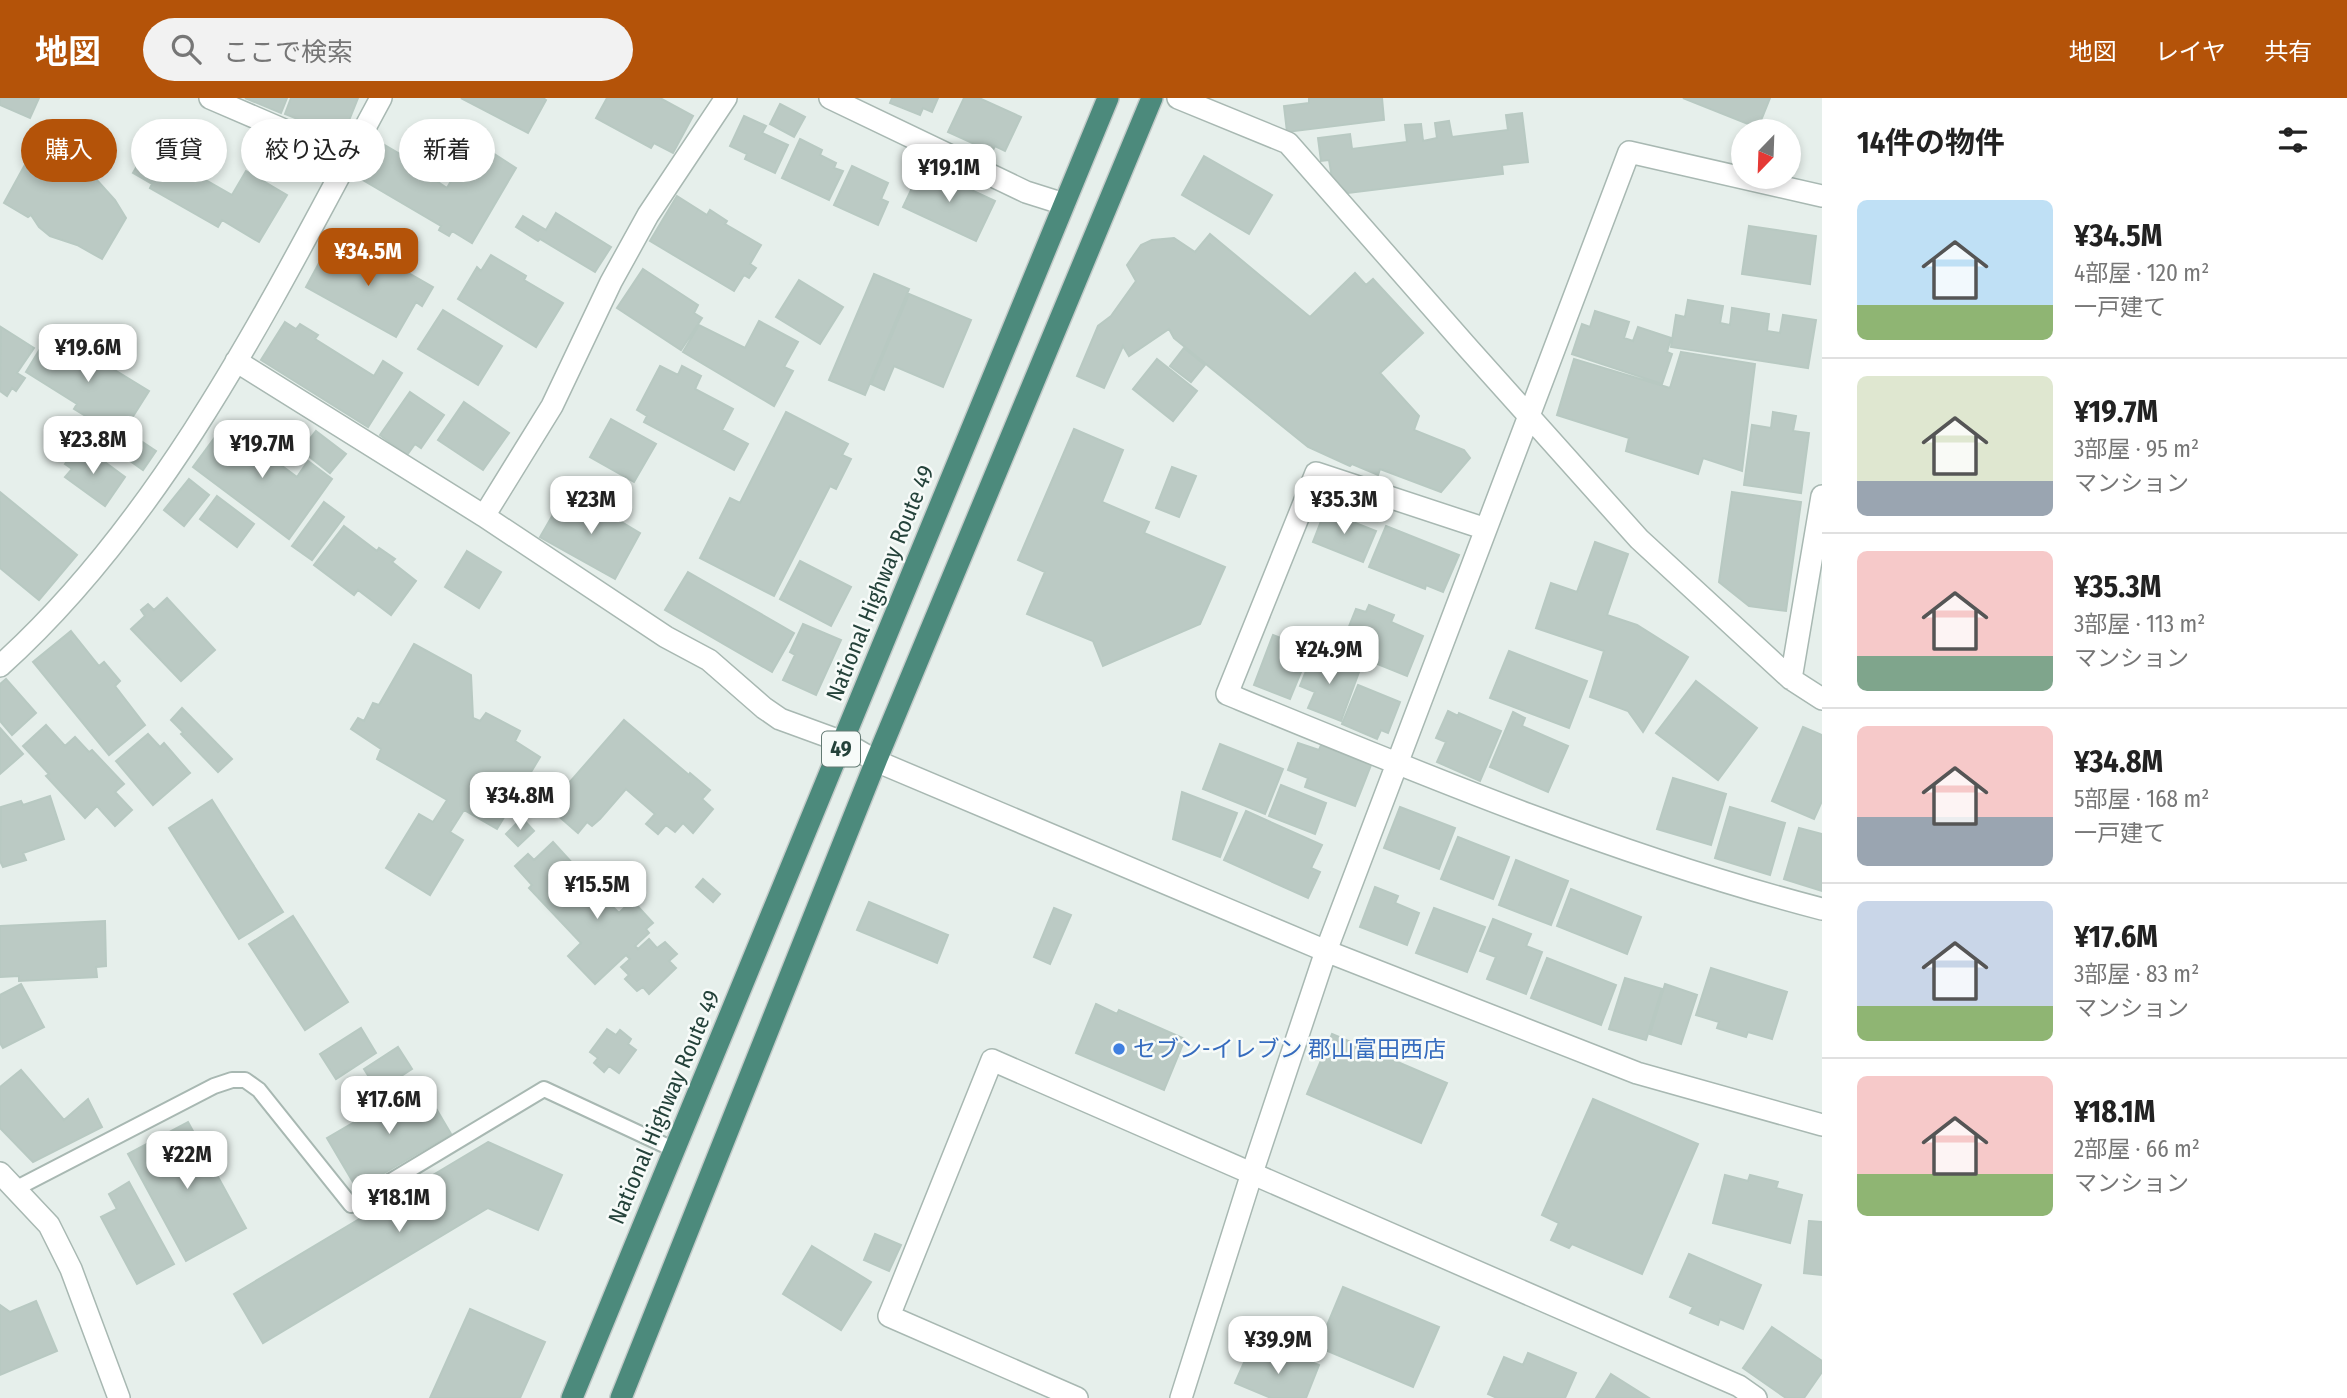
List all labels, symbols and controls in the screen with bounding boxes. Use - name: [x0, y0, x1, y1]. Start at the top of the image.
- search box: [143, 18, 633, 81]
- icon: search: [167, 30, 205, 68]
- text: 地図: [35, 32, 101, 72]
- text: ここで検索: [223, 37, 353, 68]
- text: 地図: [2069, 38, 2117, 66]
- text: レイヤ: [2155, 38, 2226, 66]
- text: 共有: [2264, 38, 2312, 66]
- chip: 購入: [21, 119, 117, 182]
- chip: 賃貸: [131, 119, 227, 182]
- chip: 絞り込み: [241, 119, 385, 182]
- chip: 新着: [399, 119, 495, 182]
- north arrow: [1731, 119, 1801, 189]
- map controls: [1731, 119, 1801, 189]
- icon: filters: [2274, 121, 2312, 159]
- text: 14件の物件: [1857, 125, 2005, 161]
- pin: ¥19.1M: [892, 144, 1006, 204]
- text: ¥19.1M: [918, 153, 980, 181]
- text: ¥34.5M: [2074, 218, 2162, 254]
- pin: ¥34.5M: [311, 228, 425, 288]
- icon: home: [1913, 228, 1997, 312]
- text: ¥34.5M: [334, 237, 402, 265]
- text: 4部屋 · 120 m²: [2074, 259, 2209, 287]
- text: 一戸建て: [2074, 293, 2166, 321]
- pin: ¥19.6M: [31, 324, 145, 384]
- text: ¥19.6M: [55, 333, 121, 361]
- text: ¥19.7M: [2074, 394, 2158, 430]
- icon: home: [1913, 404, 1997, 488]
- pin: ¥23.8M: [36, 416, 150, 476]
- pin: ¥19.7M: [205, 420, 319, 480]
- text: ¥23.8M: [59, 425, 127, 453]
- text: ¥19.7M: [230, 429, 294, 457]
- text: 3部屋 · 95 m²: [2074, 435, 2199, 463]
- street label: National Highway Route 49: [820, 461, 940, 705]
- text: マンション: [2074, 469, 2189, 497]
- pin: ¥23M: [550, 476, 632, 536]
- pin: ¥35.3M: [1287, 476, 1401, 536]
- text: ¥23M: [566, 485, 616, 513]
- text: ¥35.3M: [1311, 485, 1377, 513]
- text: ¥35.3M: [2074, 569, 2161, 605]
- icon: home: [1913, 579, 1997, 663]
- text: 3部屋 · 113 m²: [2074, 610, 2205, 638]
- pin: ¥24.9M: [1272, 626, 1386, 686]
- text: ¥24.9M: [1296, 635, 1362, 663]
- text: マンション: [2074, 644, 2189, 672]
- road number: 49: [822, 732, 860, 766]
- text: ¥34.8M: [2074, 744, 2163, 780]
- icon: home: [1913, 754, 1997, 838]
- pin: ¥34.8M: [463, 772, 577, 832]
- text: ¥34.8M: [486, 781, 554, 809]
- text: 5部屋 · 168 m²: [2074, 785, 2209, 813]
- text: 一戸建て: [2074, 819, 2166, 847]
- pin: ¥15.5M: [540, 862, 654, 921]
- text: ¥15.5M: [564, 870, 630, 898]
- text: ¥17.6M: [2074, 919, 2158, 955]
- icon: home: [1913, 929, 1997, 1013]
- text: 3部屋 · 83 m²: [2074, 960, 2199, 988]
- street label: National Highway Route 49: [602, 986, 726, 1228]
- text: マンション: [2074, 994, 2189, 1022]
- place label: セブン-イレブン 郡山富田西店: [1133, 1035, 1446, 1063]
- marker: セブン-イレブン 郡山富田西店: [1111, 1041, 1127, 1057]
- pin: ¥17.6M: [332, 1076, 446, 1136]
- text: ¥17.6M: [357, 1085, 421, 1113]
- text: ¥18.1M: [2074, 1094, 2155, 1130]
- icon: home: [1913, 1104, 1997, 1188]
- pin: ¥22M: [146, 1132, 228, 1191]
- text: 2部屋 · 66 m²: [2074, 1135, 2200, 1163]
- text: ¥22M: [162, 1140, 212, 1168]
- text: マンション: [2074, 1169, 2189, 1197]
- pin: ¥18.1M: [342, 1174, 456, 1234]
- text: ¥18.1M: [368, 1183, 430, 1211]
- pin: ¥39.9M: [1221, 1316, 1335, 1376]
- text: ¥39.9M: [1244, 1325, 1312, 1353]

